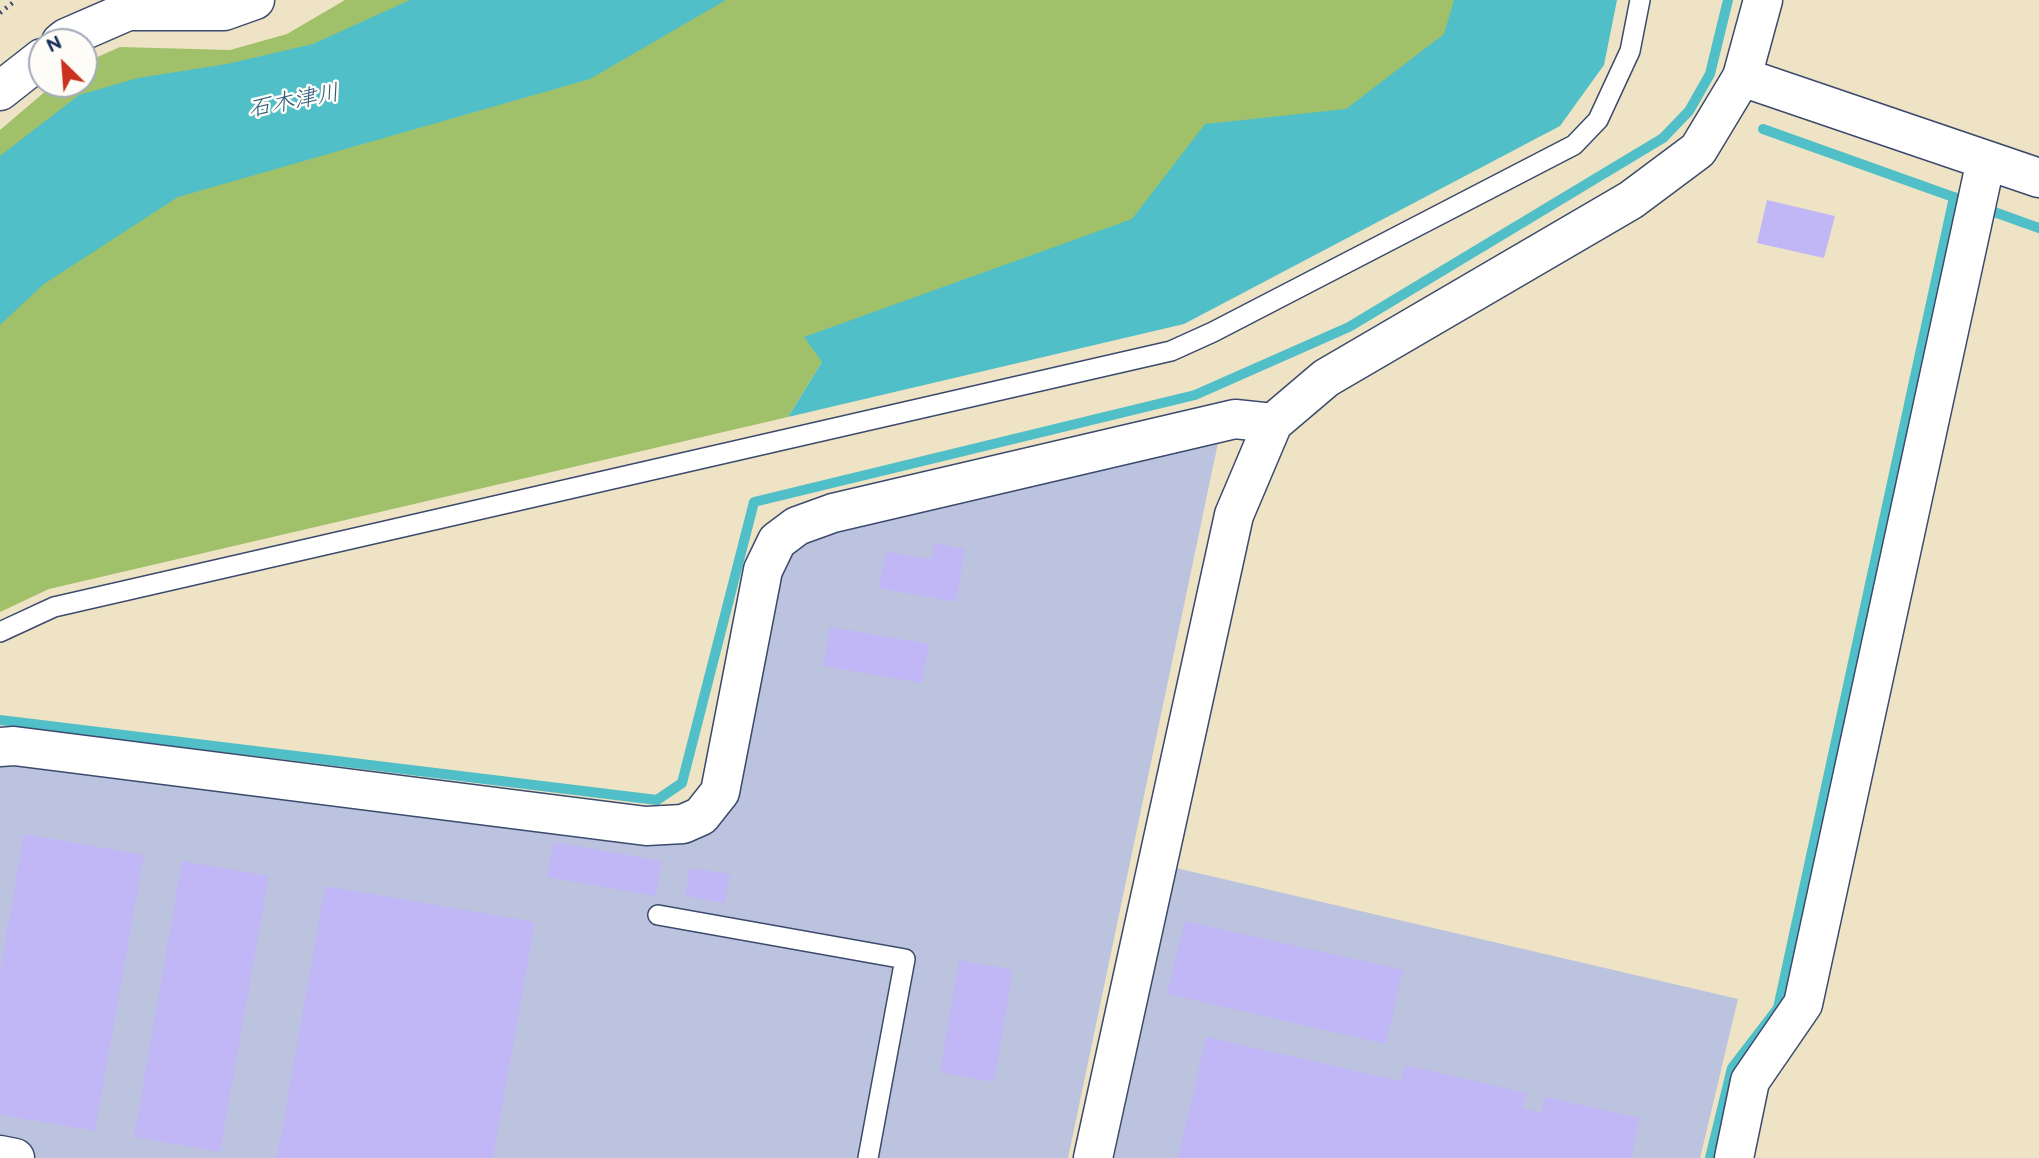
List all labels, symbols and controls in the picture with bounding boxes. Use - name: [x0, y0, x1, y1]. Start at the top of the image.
- north arrow: [28, 28, 98, 98]
- text: N: [43, 32, 66, 59]
- water label: 石木津川: [246, 80, 342, 124]

